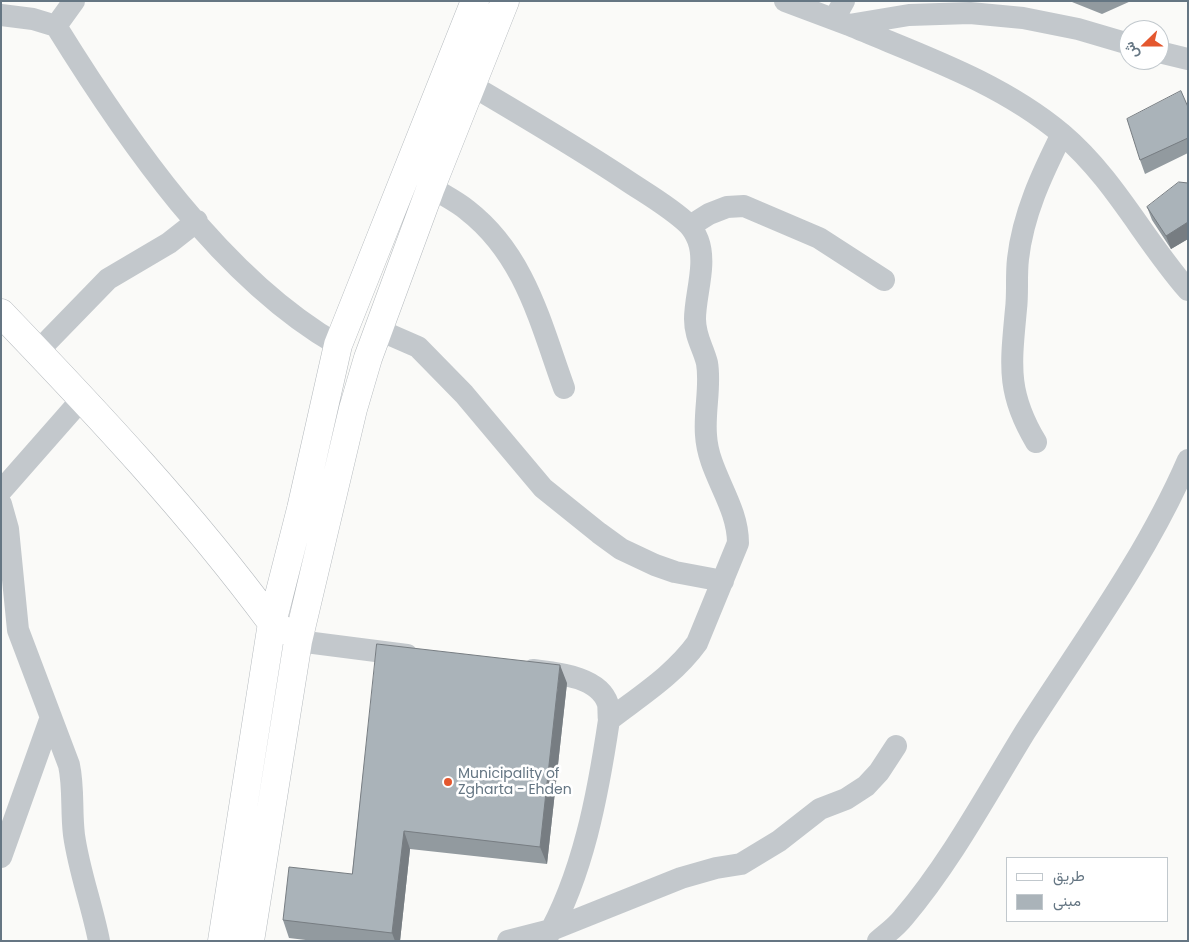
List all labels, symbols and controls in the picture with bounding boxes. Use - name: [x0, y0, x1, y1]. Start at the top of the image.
- north arrow: [1119, 20, 1169, 70]
- text: ش: [1119, 39, 1143, 62]
- place label: Municipality of Zgharta - Ehden: [458, 766, 572, 799]
- marker: Municipality of Zgharta - Ehden: [442, 776, 454, 788]
- legend: [1006, 857, 1169, 922]
- text: طريق: [1053, 865, 1085, 886]
- text: مبنى: [1053, 890, 1081, 911]

